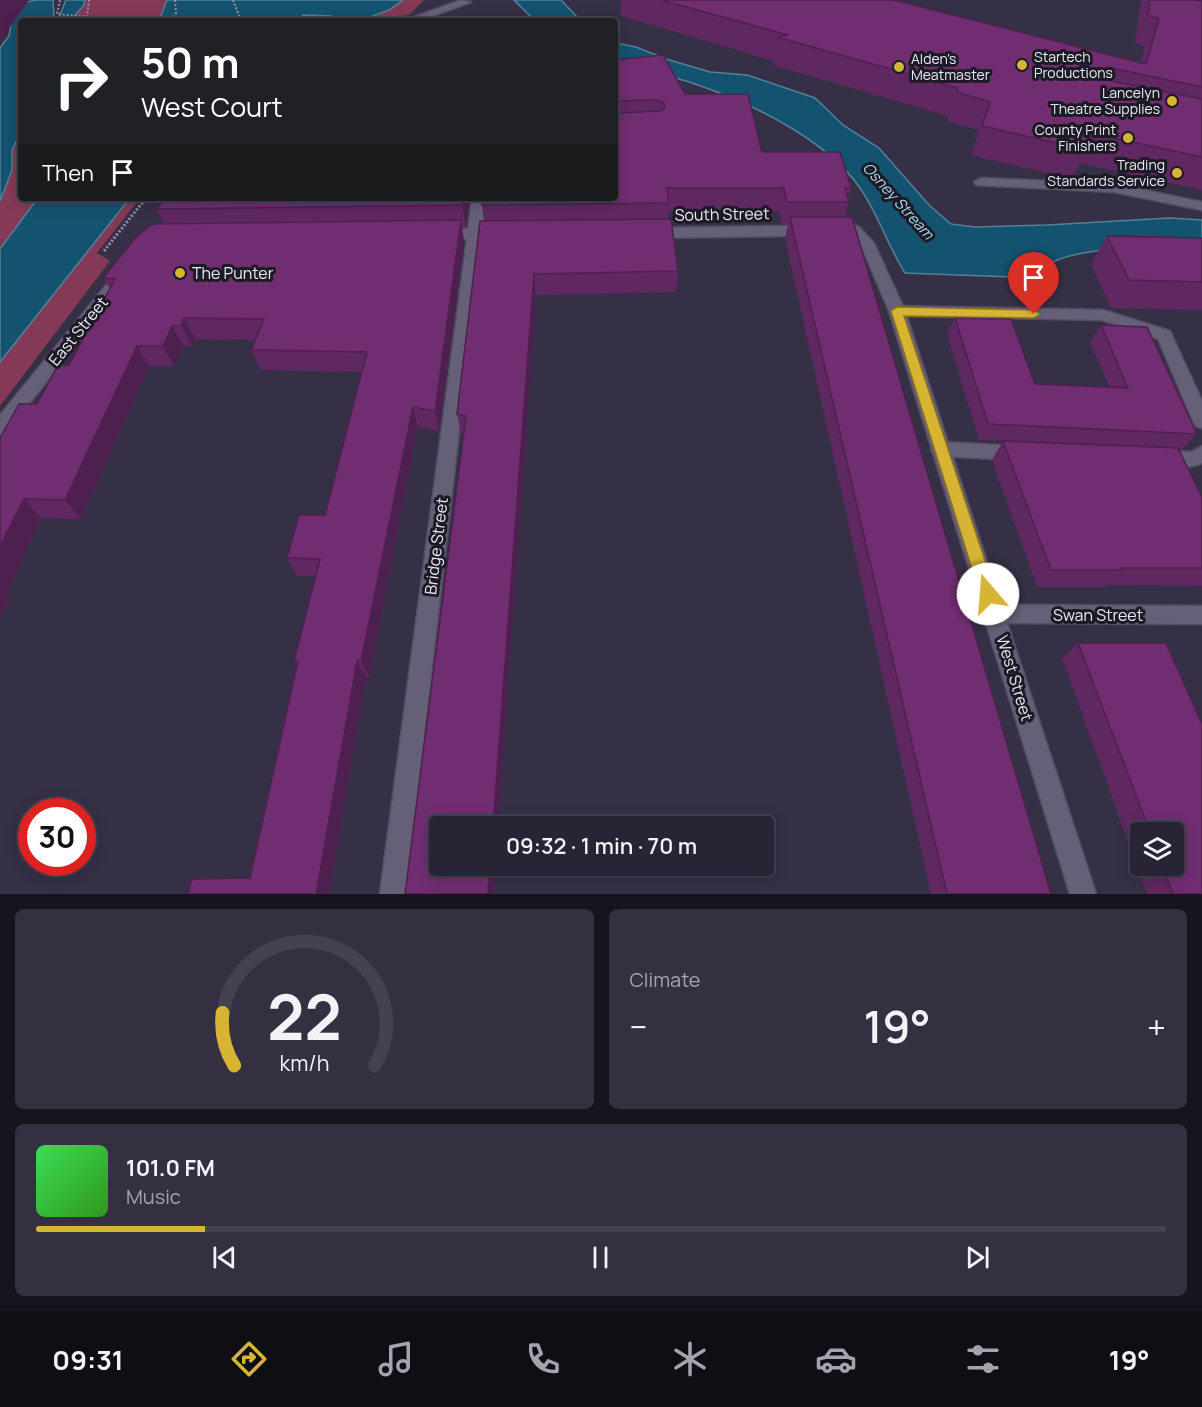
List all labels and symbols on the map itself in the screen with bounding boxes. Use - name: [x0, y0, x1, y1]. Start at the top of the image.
- place label: Startech Productions: [1034, 47, 1113, 82]
- place label: Alden's Meatmaster: [911, 49, 990, 84]
- marker: Startech Productions: [1015, 58, 1029, 72]
- marker: Alden's Meatmaster: [892, 60, 906, 74]
- place label: Lancelyn Theatre Supplies: [1050, 83, 1160, 118]
- marker: Lancelyn Theatre Supplies: [1165, 94, 1179, 108]
- place label: County Print Finishers: [1035, 120, 1116, 155]
- marker: County Print Finishers: [1121, 131, 1135, 145]
- place label: Trading Standards Service: [1047, 155, 1165, 190]
- water label: Osney Stream: [858, 157, 940, 245]
- marker: Trading Standards Service: [1170, 166, 1184, 180]
- street label: South Street: [674, 202, 770, 226]
- pin: [1008, 252, 1059, 314]
- place label: The Punter: [192, 262, 274, 284]
- marker: The Punter: [173, 266, 187, 280]
- street label: East Street: [43, 292, 113, 370]
- street label: Bridge Street: [419, 496, 453, 596]
- position arrow: [956, 562, 1020, 626]
- street label: Swan Street: [1053, 604, 1143, 626]
- street label: West Street: [992, 633, 1038, 723]
- speed limit sign: 30: [18, 798, 96, 876]

